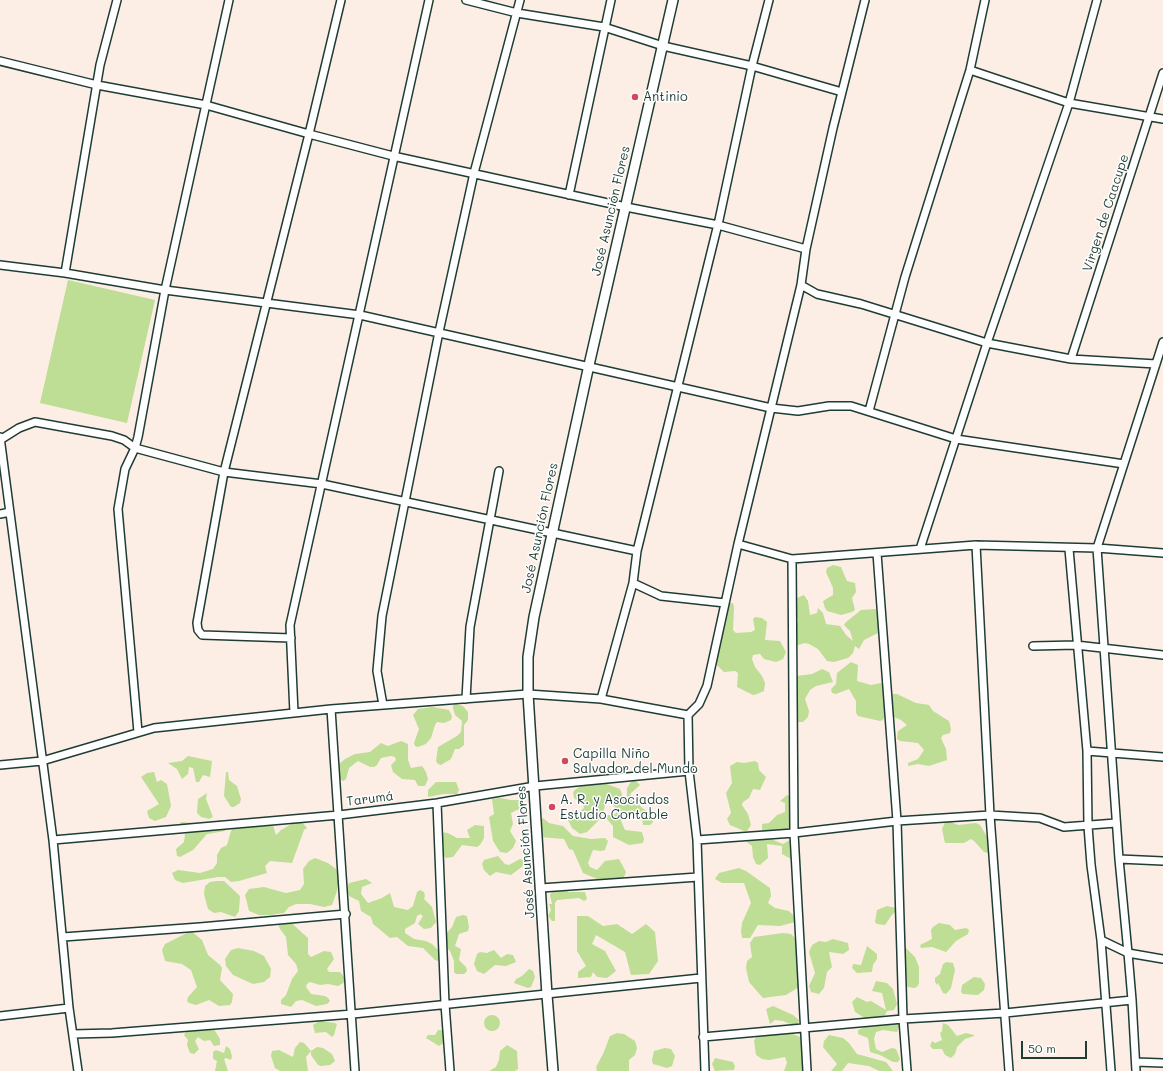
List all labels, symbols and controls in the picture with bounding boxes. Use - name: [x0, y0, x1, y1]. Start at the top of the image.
- place label: Antinio: [643, 89, 688, 105]
- marker: Antinio: [630, 92, 640, 102]
- street label: José Asunción Flores: [588, 145, 634, 277]
- street label: Virgen de Caacupe: [1080, 152, 1132, 274]
- street label: José Asunción Flores: [519, 461, 561, 595]
- place label: Capilla Niño Salvador del Mundo: [573, 746, 698, 777]
- marker: Capilla Niño Salvador del Mundo: [560, 756, 570, 766]
- street label: José Asunción Flores: [514, 785, 538, 919]
- street label: Tarumá: [346, 788, 394, 810]
- place label: A. R. y Asociados Estudio Contable: [560, 792, 669, 823]
- marker: A. R. y Asociados Estudio Contable: [547, 802, 557, 812]
- scale bar: [1023, 1033, 1089, 1059]
- text: 50 m: [1028, 1040, 1056, 1056]

